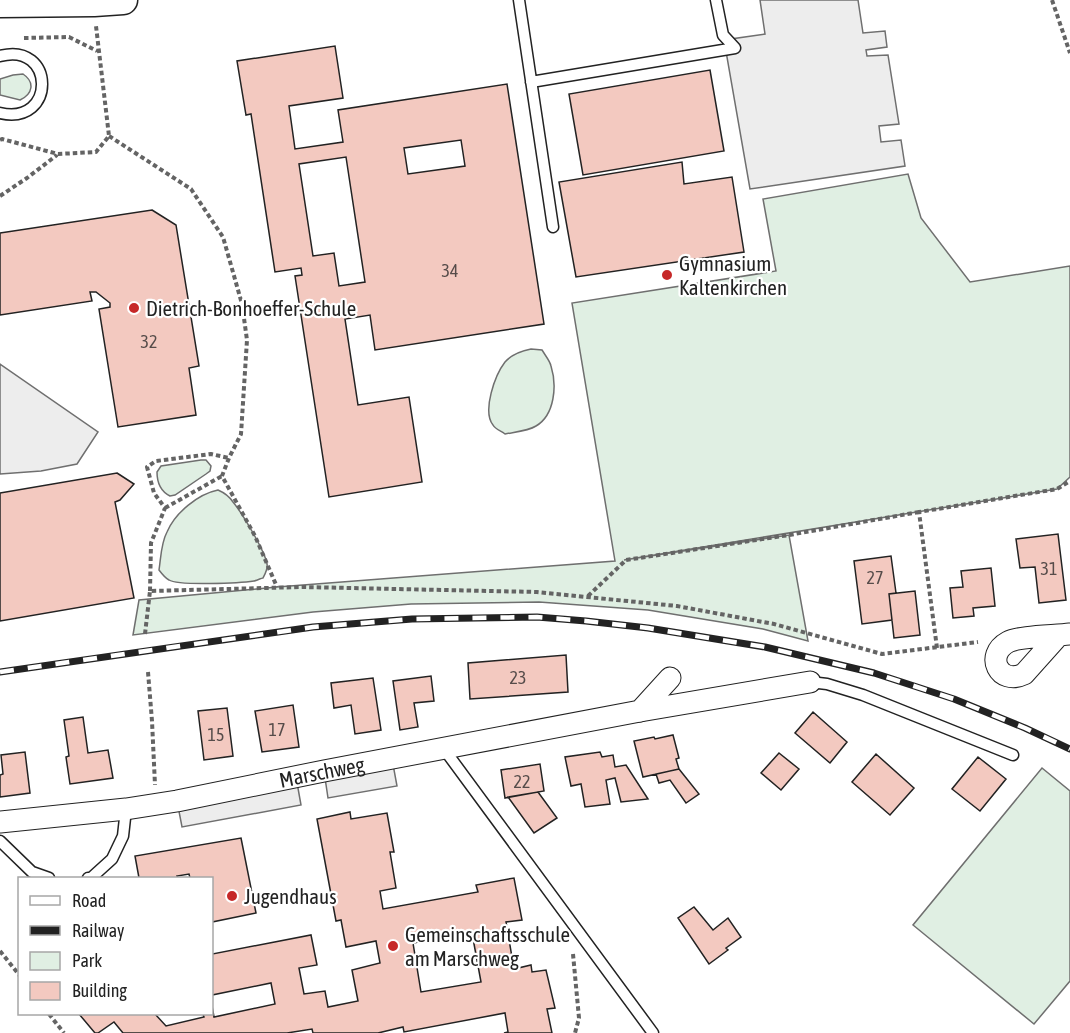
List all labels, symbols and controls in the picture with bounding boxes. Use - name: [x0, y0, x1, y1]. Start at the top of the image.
- place label: Gymnasium Kaltenkirchen: [679, 251, 787, 299]
- house number: 34: [442, 260, 458, 281]
- marker: Gymnasium Kaltenkirchen: [660, 268, 674, 282]
- place label: Dietrich-Bonhoeffer-Schule: [146, 296, 356, 320]
- marker: Dietrich-Bonhoeffer-Schule: [127, 301, 141, 315]
- house number: 32: [141, 331, 157, 352]
- house number: 31: [1041, 558, 1057, 579]
- house number: 27: [867, 567, 883, 588]
- house number: 23: [510, 667, 526, 688]
- house number: 17: [269, 719, 285, 740]
- house number: 15: [208, 724, 224, 745]
- street label: Marschweg: [277, 752, 366, 792]
- house number: 22: [514, 771, 530, 792]
- legend: [18, 877, 213, 1015]
- place label: Jugendhaus: [244, 884, 337, 908]
- marker: Jugendhaus: [225, 889, 239, 903]
- text: Road: [72, 890, 106, 911]
- text: Railway: [72, 920, 124, 941]
- place label: Gemeinschaftsschule am Marschweg: [405, 922, 570, 970]
- marker: Gemeinschaftsschule am Marschweg: [386, 939, 400, 953]
- text: Park: [72, 950, 102, 971]
- text: Building: [72, 980, 127, 1001]

